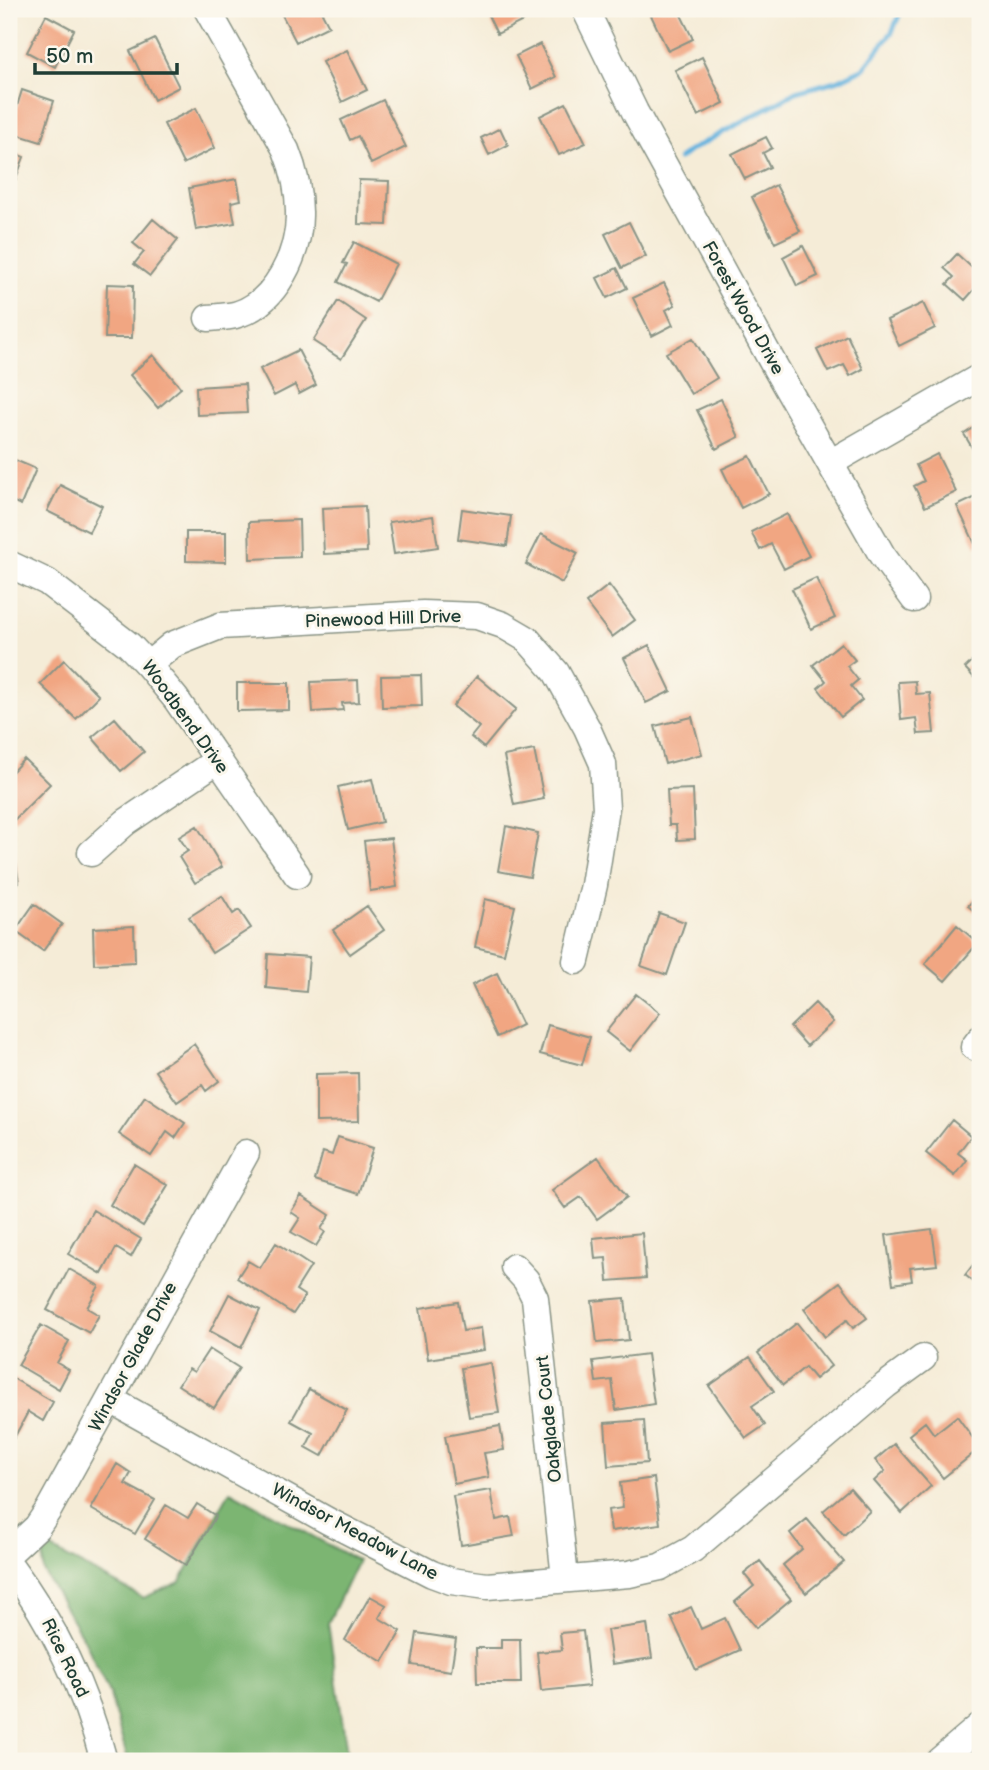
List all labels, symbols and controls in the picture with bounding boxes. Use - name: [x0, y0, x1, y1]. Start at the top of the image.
- scale bar: [35, 32, 177, 76]
- text: 50 m: [46, 44, 93, 69]
- street label: Forest Wood Drive: [698, 238, 788, 379]
- street label: Pinewood Hill Drive: [304, 606, 462, 632]
- street label: Woodbend Drive: [137, 656, 233, 778]
- street label: Windsor Glade Drive: [85, 1278, 181, 1435]
- street label: Oakglade Court: [532, 1354, 566, 1484]
- street label: Windsor Meadow Lane: [268, 1479, 442, 1585]
- street label: Rice Road: [37, 1615, 93, 1701]

